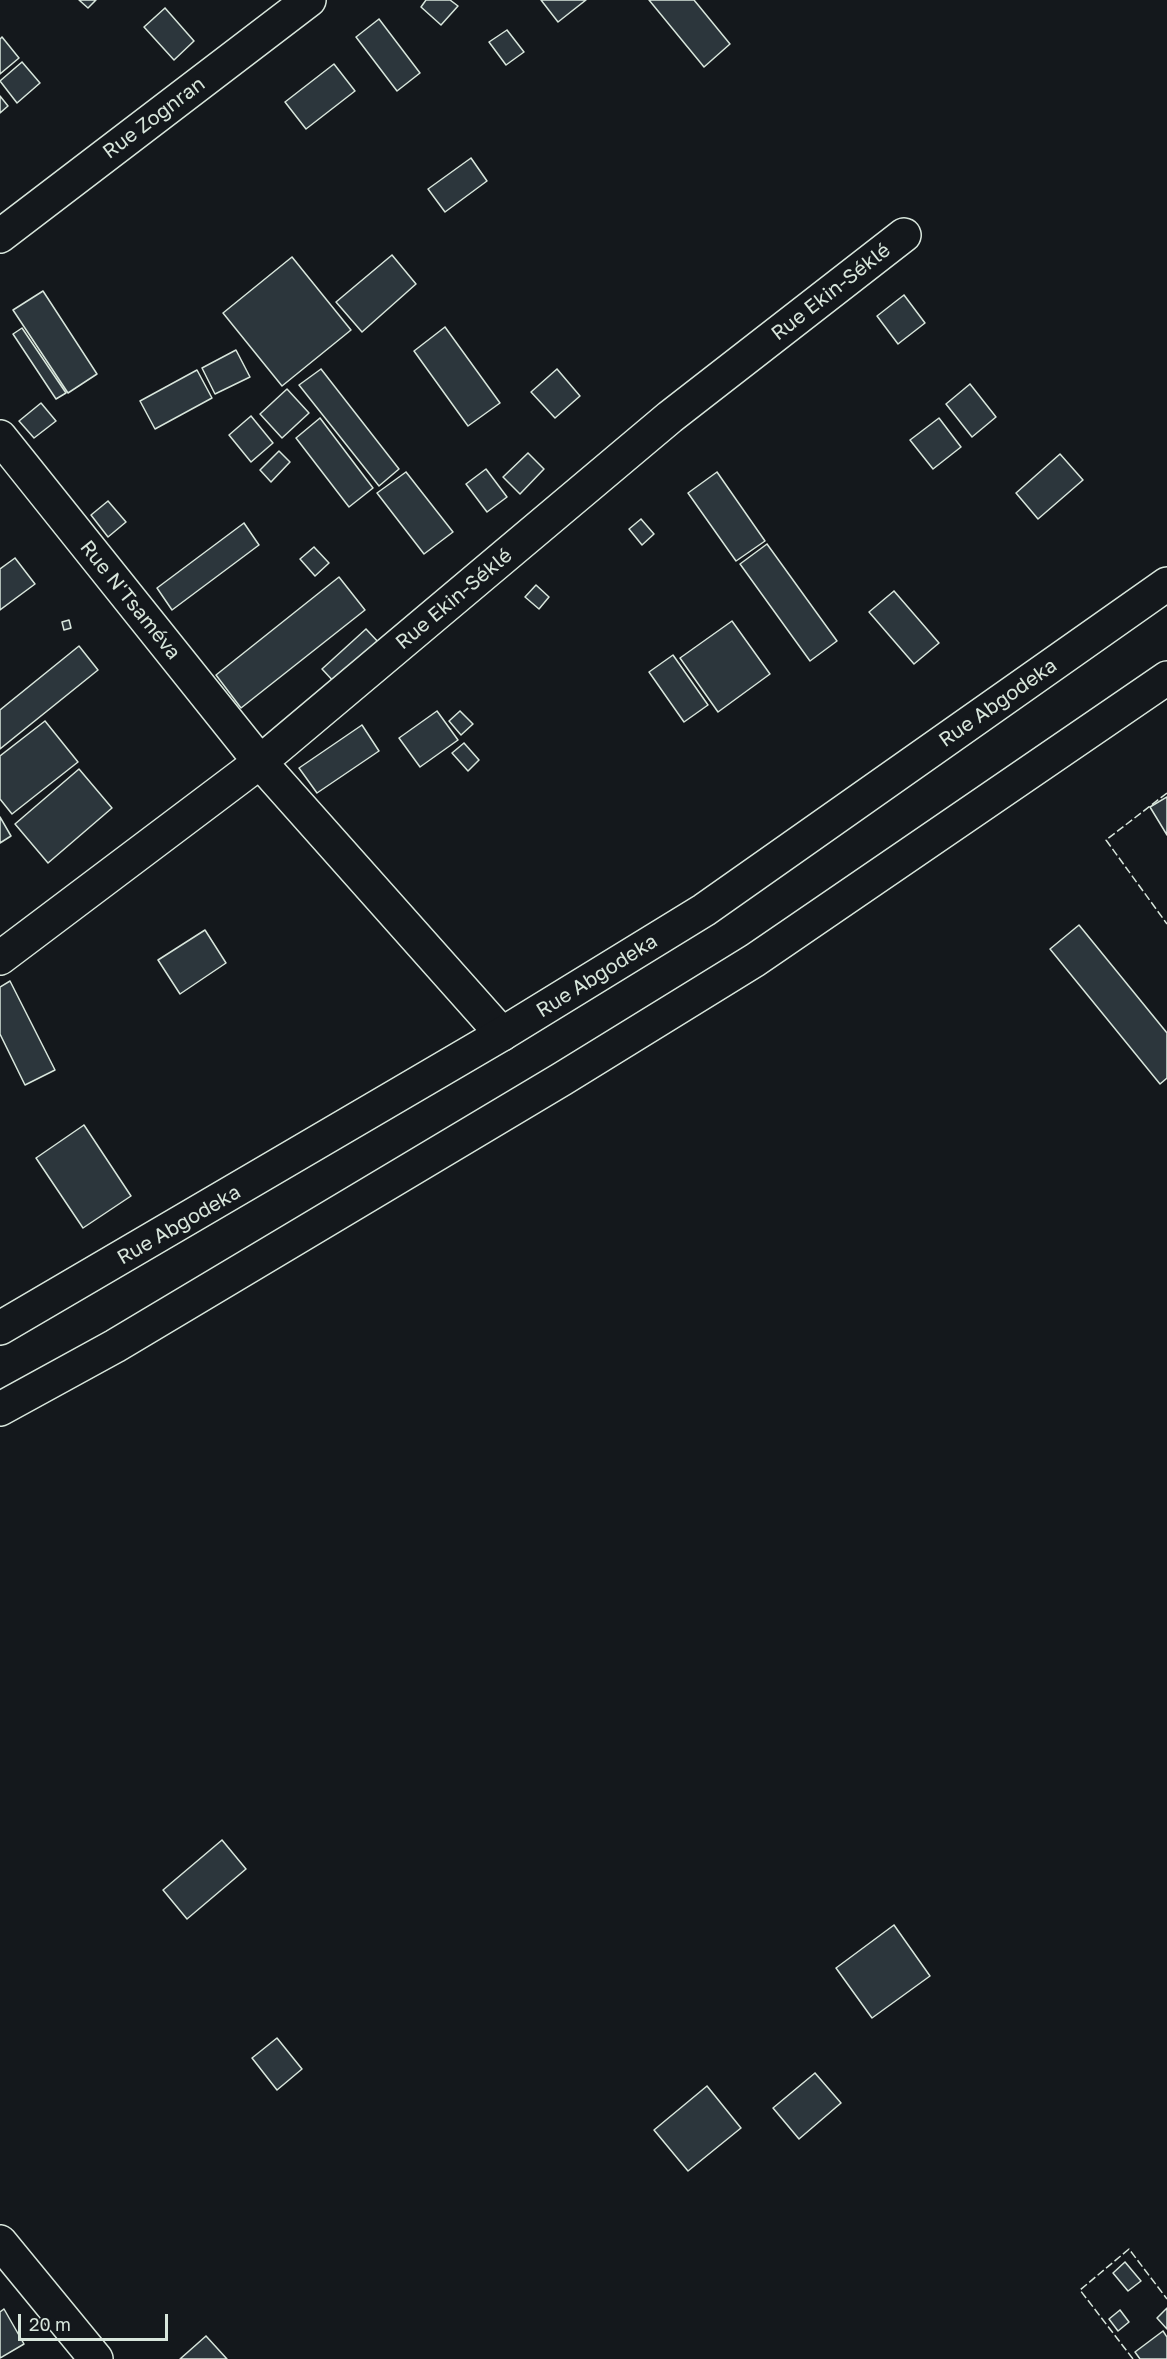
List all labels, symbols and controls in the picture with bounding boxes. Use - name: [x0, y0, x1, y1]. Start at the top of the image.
- street label: Rue Zognran: [98, 72, 210, 164]
- street label: Rue Ekin-Séklé: [767, 238, 895, 346]
- street label: Rue N'Tsaméva: [75, 536, 185, 664]
- street label: Rue Ekin-Séklé: [391, 543, 517, 655]
- street label: Rue Abgodeka: [935, 654, 1061, 752]
- street label: Rue Abgodeka: [532, 929, 662, 1023]
- street label: Rue Abgodeka: [113, 1180, 245, 1270]
- scale bar: [21, 2302, 171, 2340]
- text: 20 m: [29, 2313, 71, 2335]

